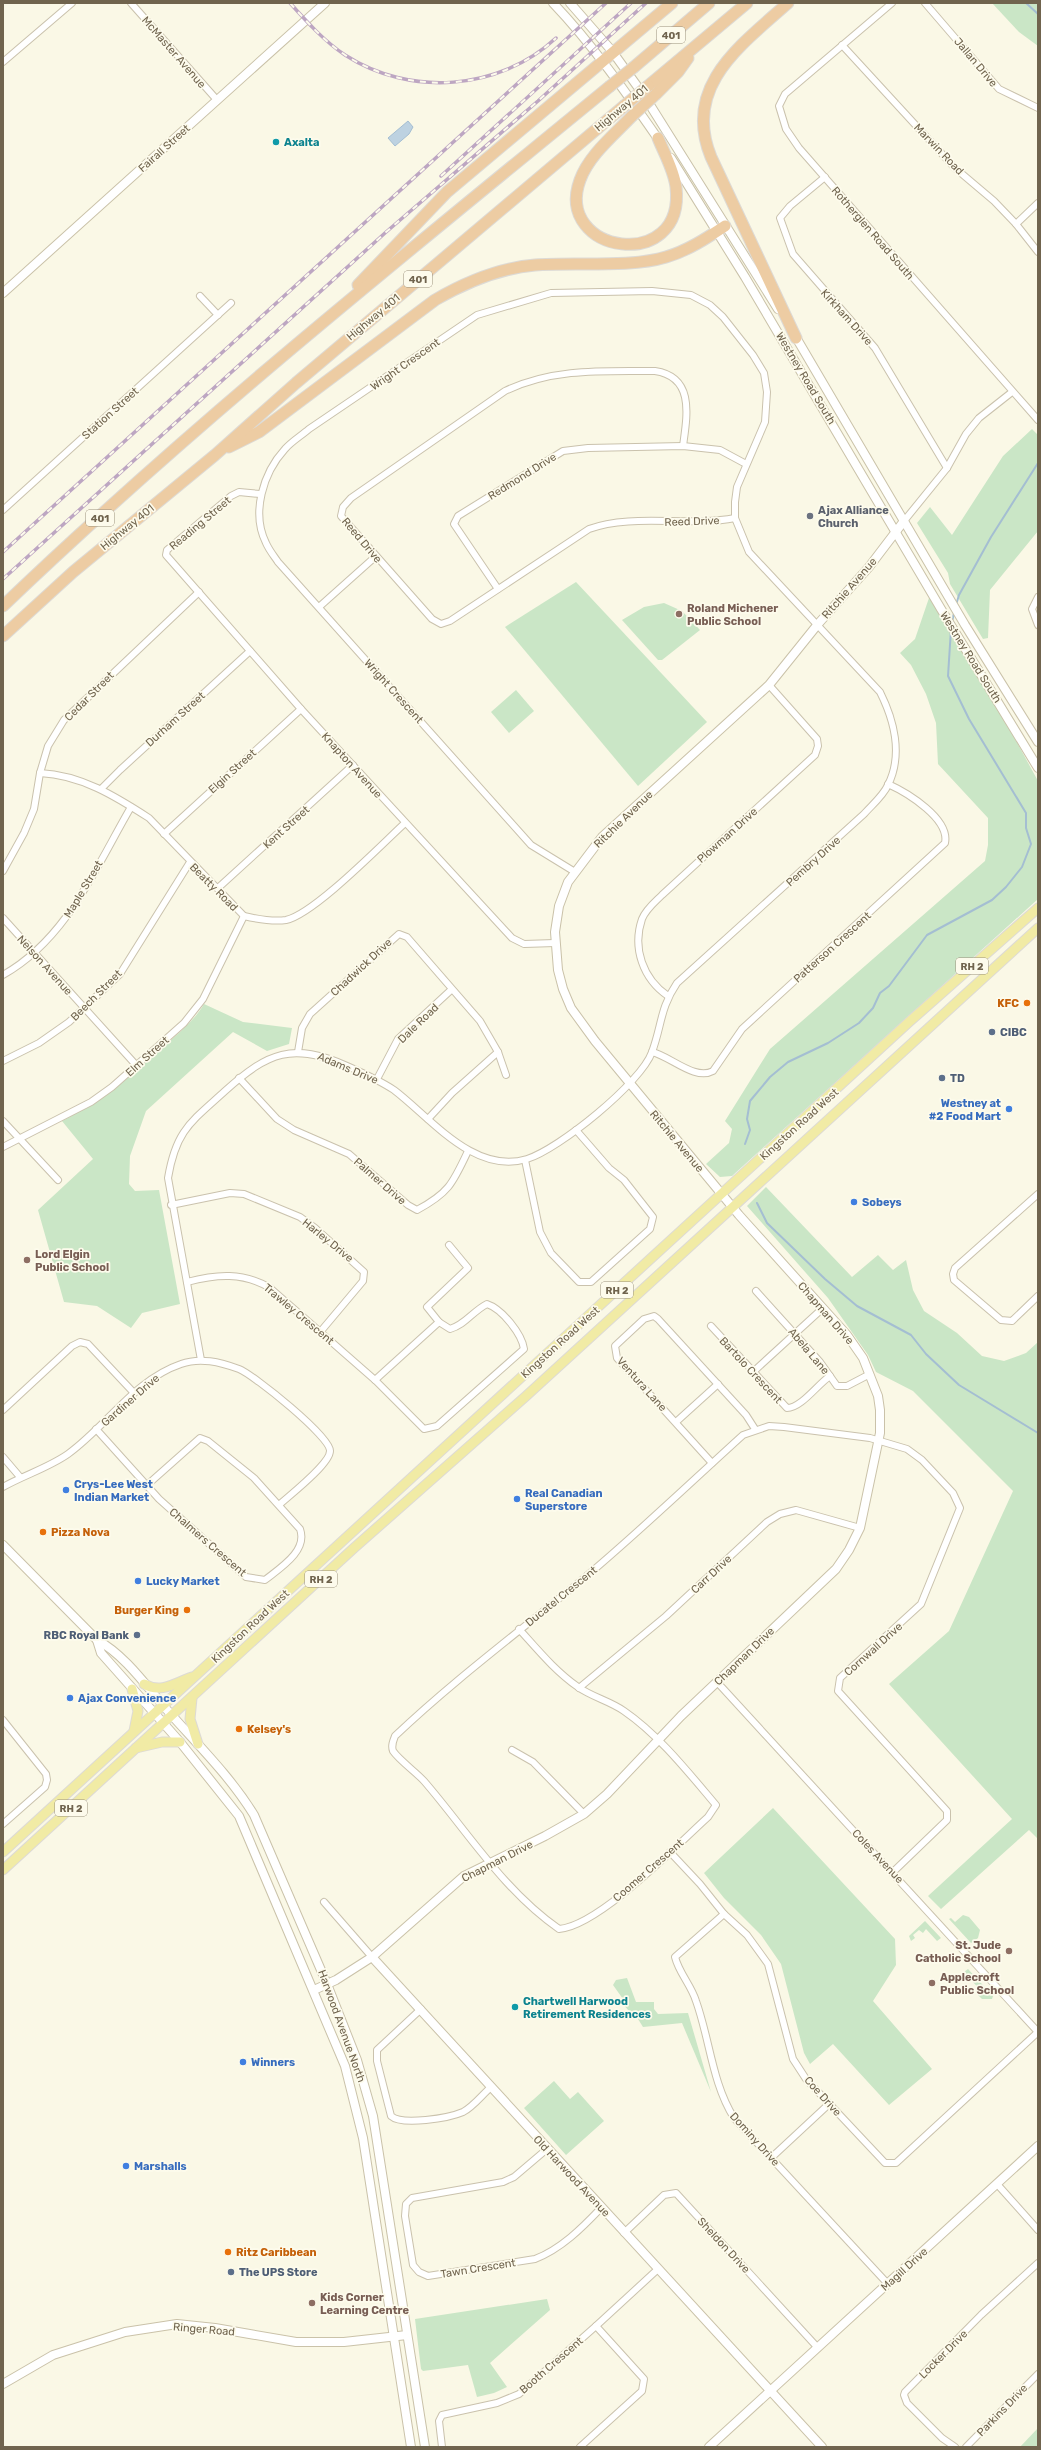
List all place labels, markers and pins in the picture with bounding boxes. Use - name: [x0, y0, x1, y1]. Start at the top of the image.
- place label: Axalta: [284, 136, 320, 149]
- marker: Axalta: [271, 137, 281, 147]
- place label: Ajax Alliance Church: [818, 504, 889, 530]
- marker: Ajax Alliance Church: [805, 511, 815, 521]
- place label: Roland Michener Public School: [687, 602, 778, 628]
- marker: Roland Michener Public School: [674, 609, 684, 619]
- place label: KFC: [997, 997, 1019, 1010]
- marker: KFC: [1022, 998, 1032, 1008]
- place label: CIBC: [1000, 1026, 1027, 1039]
- marker: CIBC: [987, 1027, 997, 1037]
- place label: TD: [950, 1072, 965, 1085]
- marker: TD: [937, 1073, 947, 1083]
- place label: Westney at #2 Food Mart: [929, 1097, 1001, 1123]
- marker: Westney at #2 Food Mart: [1004, 1104, 1014, 1114]
- place label: Sobeys: [862, 1196, 902, 1209]
- marker: Sobeys: [849, 1197, 859, 1207]
- place label: Lord Elgin Public School: [35, 1248, 109, 1274]
- marker: Lord Elgin Public School: [22, 1255, 32, 1265]
- place label: Crys-Lee West Indian Market: [74, 1478, 153, 1504]
- marker: Crys-Lee West Indian Market: [61, 1485, 71, 1495]
- place label: Real Canadian Superstore: [525, 1487, 602, 1513]
- marker: Real Canadian Superstore: [512, 1494, 522, 1504]
- place label: Pizza Nova: [51, 1526, 110, 1539]
- marker: Pizza Nova: [38, 1527, 48, 1537]
- place label: Lucky Market: [146, 1575, 220, 1588]
- marker: Lucky Market: [133, 1576, 143, 1586]
- place label: Burger King: [114, 1604, 179, 1617]
- marker: Burger King: [182, 1605, 192, 1615]
- place label: RBC Royal Bank: [44, 1629, 130, 1642]
- marker: RBC Royal Bank: [132, 1630, 142, 1640]
- place label: Ajax Convenience: [78, 1692, 177, 1705]
- marker: Ajax Convenience: [65, 1693, 75, 1703]
- place label: Kelsey's: [247, 1723, 291, 1736]
- marker: Kelsey's: [234, 1724, 244, 1734]
- place label: St. Jude Catholic School: [915, 1939, 1001, 1965]
- marker: St. Jude Catholic School: [1004, 1946, 1014, 1956]
- place label: Applecroft Public School: [940, 1971, 1014, 1997]
- marker: Applecroft Public School: [927, 1978, 937, 1988]
- place label: Chartwell Harwood Retirement Residences: [523, 1995, 651, 2021]
- marker: Chartwell Harwood Retirement Residences: [510, 2002, 520, 2012]
- place label: Winners: [251, 2056, 295, 2069]
- marker: Winners: [238, 2057, 248, 2067]
- place label: Marshalls: [134, 2160, 187, 2173]
- marker: Marshalls: [121, 2161, 131, 2171]
- place label: Ritz Caribbean: [236, 2246, 317, 2259]
- marker: Ritz Caribbean: [223, 2247, 233, 2257]
- place label: The UPS Store: [239, 2266, 318, 2279]
- marker: The UPS Store: [226, 2267, 236, 2277]
- place label: Kids Corner Learning Centre: [320, 2291, 409, 2317]
- marker: Kids Corner Learning Centre: [307, 2298, 317, 2308]

